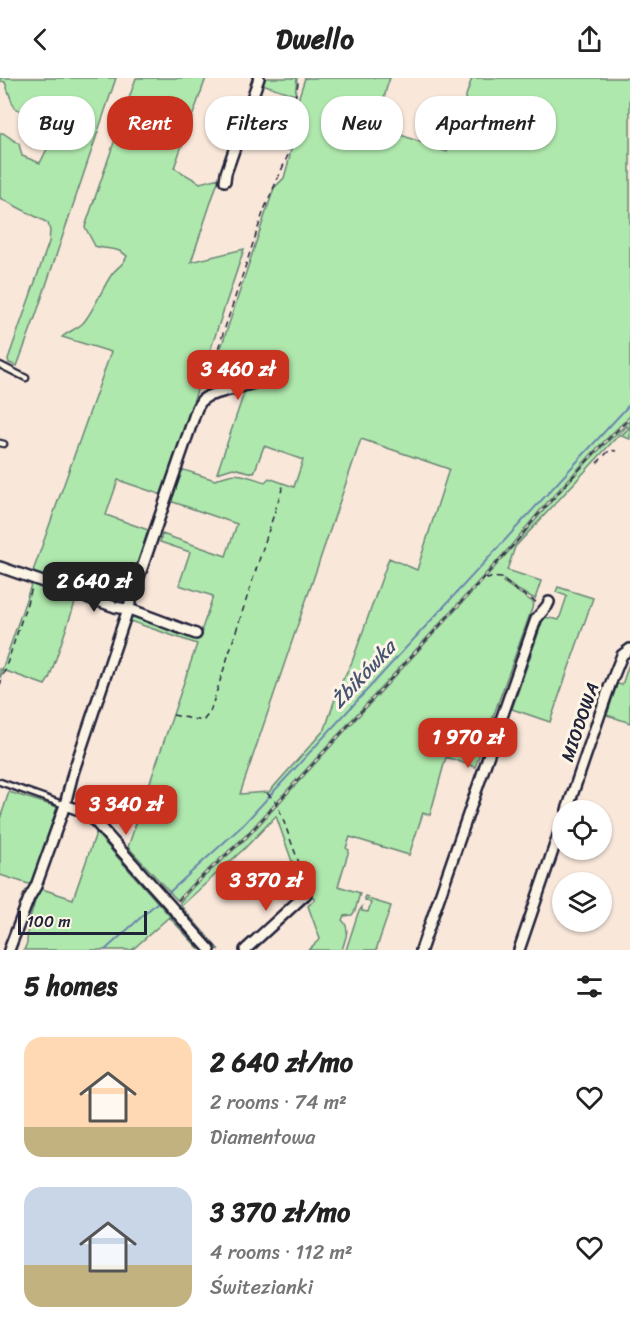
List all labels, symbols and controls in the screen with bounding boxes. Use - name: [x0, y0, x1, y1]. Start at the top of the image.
- text: Dwello: [276, 15, 354, 63]
- icon: back: [24, 23, 57, 56]
- icon: share: [573, 23, 606, 56]
- chip: Buy: [18, 96, 95, 150]
- chip: Rent: [107, 96, 193, 150]
- chip: Filters: [205, 96, 309, 150]
- chip: New: [321, 96, 403, 150]
- chip: Apartment: [415, 96, 556, 150]
- pin: 3 460 zł: [176, 350, 300, 401]
- text: 3 460 zł: [201, 352, 275, 387]
- pin: 2 640 zł: [32, 562, 156, 613]
- text: 2 640 zł: [57, 564, 131, 599]
- water label: Żbikówka: [322, 630, 407, 717]
- street label: MIODOWA: [552, 678, 608, 766]
- pin: 1 970 zł: [406, 718, 530, 769]
- text: 1 970 zł: [432, 720, 504, 755]
- pin: 3 340 zł: [64, 785, 188, 836]
- text: 3 340 zł: [89, 787, 163, 822]
- map controls: [552, 800, 612, 932]
- button: locate: [552, 800, 612, 860]
- pin: 3 370 zł: [204, 861, 328, 912]
- text: 3 370 zł: [230, 863, 302, 898]
- button: layers: [552, 872, 612, 932]
- text: 100 m: [27, 907, 71, 936]
- scale bar: [18, 908, 147, 936]
- text: 5 homes: [24, 963, 117, 1009]
- icon: filters: [573, 970, 606, 1003]
- text: 2 640 zł/mo: [210, 1039, 353, 1085]
- icon: home: [72, 1061, 144, 1133]
- icon: heart: [573, 1081, 606, 1114]
- text: 2 rooms · 74 m²: [210, 1085, 347, 1120]
- text: Diamentowa: [210, 1120, 315, 1155]
- text: 3 370 zł/mo: [210, 1189, 350, 1235]
- icon: home: [72, 1211, 144, 1283]
- icon: heart: [573, 1231, 606, 1264]
- text: 4 rooms · 112 m²: [210, 1235, 353, 1270]
- text: Świtezianki: [210, 1270, 313, 1305]

